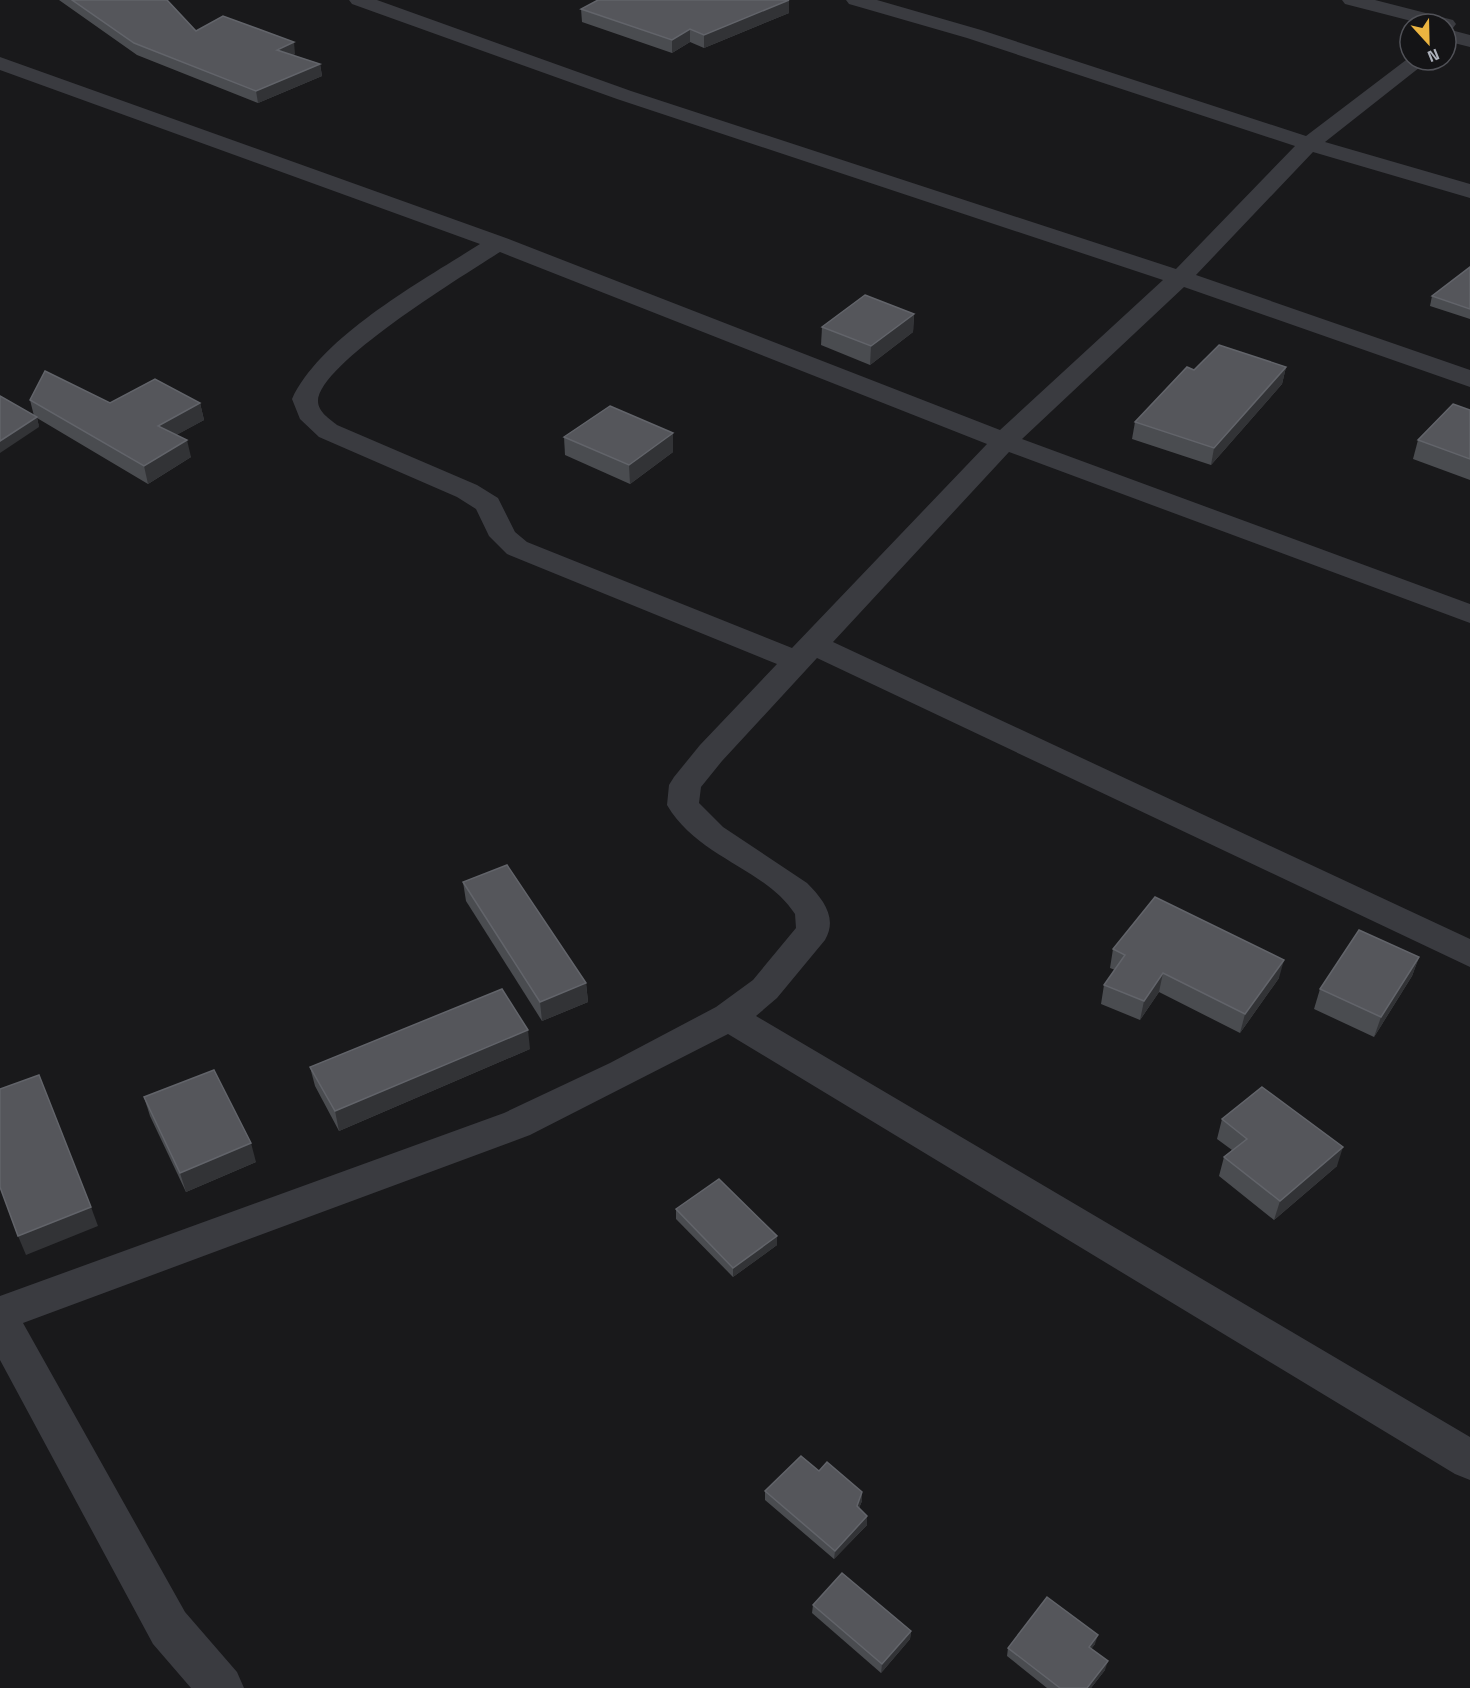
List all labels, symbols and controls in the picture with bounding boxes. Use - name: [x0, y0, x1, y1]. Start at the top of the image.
- north arrow: [1398, 12, 1458, 72]
- text: N: [1424, 43, 1443, 69]

